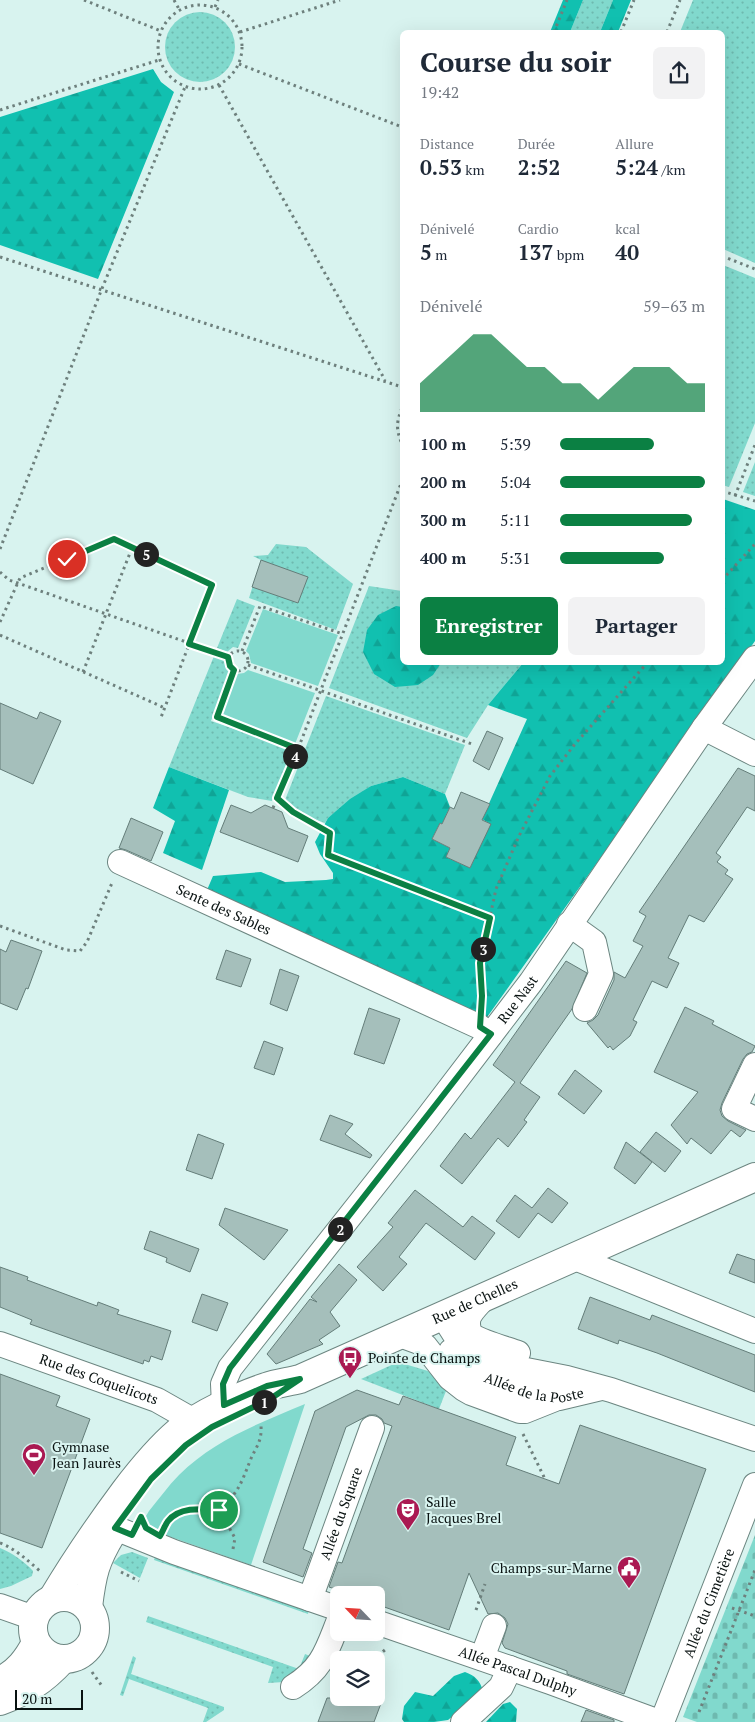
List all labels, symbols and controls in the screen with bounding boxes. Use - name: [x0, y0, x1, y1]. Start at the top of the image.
- text: Course du soir: [420, 43, 611, 80]
- button: share: [653, 47, 705, 99]
- text: 19:42: [420, 81, 459, 103]
- text: Distance: [420, 134, 474, 153]
- text: Durée: [518, 134, 555, 153]
- text: Allure: [615, 134, 654, 153]
- text: 0.53: [420, 153, 462, 181]
- text: 2:52: [518, 153, 560, 181]
- text: 5:24: [615, 153, 658, 181]
- text: km: [462, 160, 485, 179]
- text: /km: [658, 160, 686, 179]
- text: Dénivelé: [420, 219, 475, 238]
- text: Cardio: [518, 219, 559, 238]
- text: kcal: [615, 219, 640, 238]
- text: 5: [420, 238, 432, 266]
- text: 137: [518, 238, 553, 266]
- text: 40: [615, 238, 639, 266]
- text: m: [432, 245, 447, 264]
- text: bpm: [553, 245, 584, 264]
- text: Dénivelé: [420, 295, 482, 317]
- text: 59–63 m: [643, 295, 705, 317]
- text: 100 m: [420, 433, 466, 455]
- text: 5:39: [500, 433, 531, 455]
- text: 200 m: [420, 471, 466, 493]
- text: 5:04: [500, 471, 531, 493]
- text: 300 m: [420, 509, 466, 531]
- text: 5:11: [500, 509, 531, 531]
- pin: [46, 538, 88, 580]
- pin: 5: [134, 542, 158, 566]
- icon: check: [53, 545, 81, 573]
- text: 5: [143, 545, 150, 564]
- text: 400 m: [420, 547, 466, 569]
- text: 5:31: [500, 547, 531, 569]
- button: Enregistrer: [420, 597, 558, 655]
- button: Partager: [568, 597, 705, 655]
- pin: 4: [282, 744, 308, 768]
- text: 4: [292, 747, 299, 766]
- street label: Sente des Sables: [173, 879, 274, 939]
- pin: 3: [470, 936, 496, 962]
- text: 3: [480, 940, 487, 959]
- street label: Rue Nast: [493, 971, 542, 1027]
- pin: 2: [328, 1216, 352, 1242]
- text: 2: [337, 1220, 344, 1239]
- street label: Rue de Chelles: [429, 1274, 520, 1328]
- bus stop icon: Pointe de Champs: [337, 1345, 363, 1379]
- place label: Pointe de Champs: [368, 1348, 480, 1367]
- street label: Rue des Coquelicots: [37, 1349, 161, 1409]
- street label: Allée de la Poste: [482, 1367, 586, 1407]
- pin: 1: [252, 1390, 276, 1414]
- text: 1: [261, 1393, 268, 1412]
- place label: Gymnase Jean Jaurès: [52, 1437, 121, 1472]
- sports icon: Gymnase Jean Jaurès: [21, 1442, 47, 1476]
- street label: Allée du Square: [315, 1464, 366, 1562]
- pin: [198, 1489, 240, 1531]
- place label: Salle Jacques Brel: [426, 1492, 502, 1527]
- icon: arrive: [205, 1496, 233, 1524]
- theatre icon: Salle Jacques Brel: [395, 1497, 421, 1531]
- street label: Allée du Cimetière: [678, 1545, 738, 1660]
- public building icon: Champs-sur-Marne: [616, 1555, 642, 1589]
- place label: Champs-sur-Marne: [491, 1558, 612, 1577]
- north arrow: [330, 1586, 385, 1641]
- map controls: [330, 1586, 385, 1706]
- street label: Allée Pascal Dulphy: [456, 1641, 580, 1700]
- button: layers: [330, 1651, 385, 1706]
- scale bar: [15, 1687, 82, 1710]
- text: 20 m: [22, 1689, 52, 1708]

